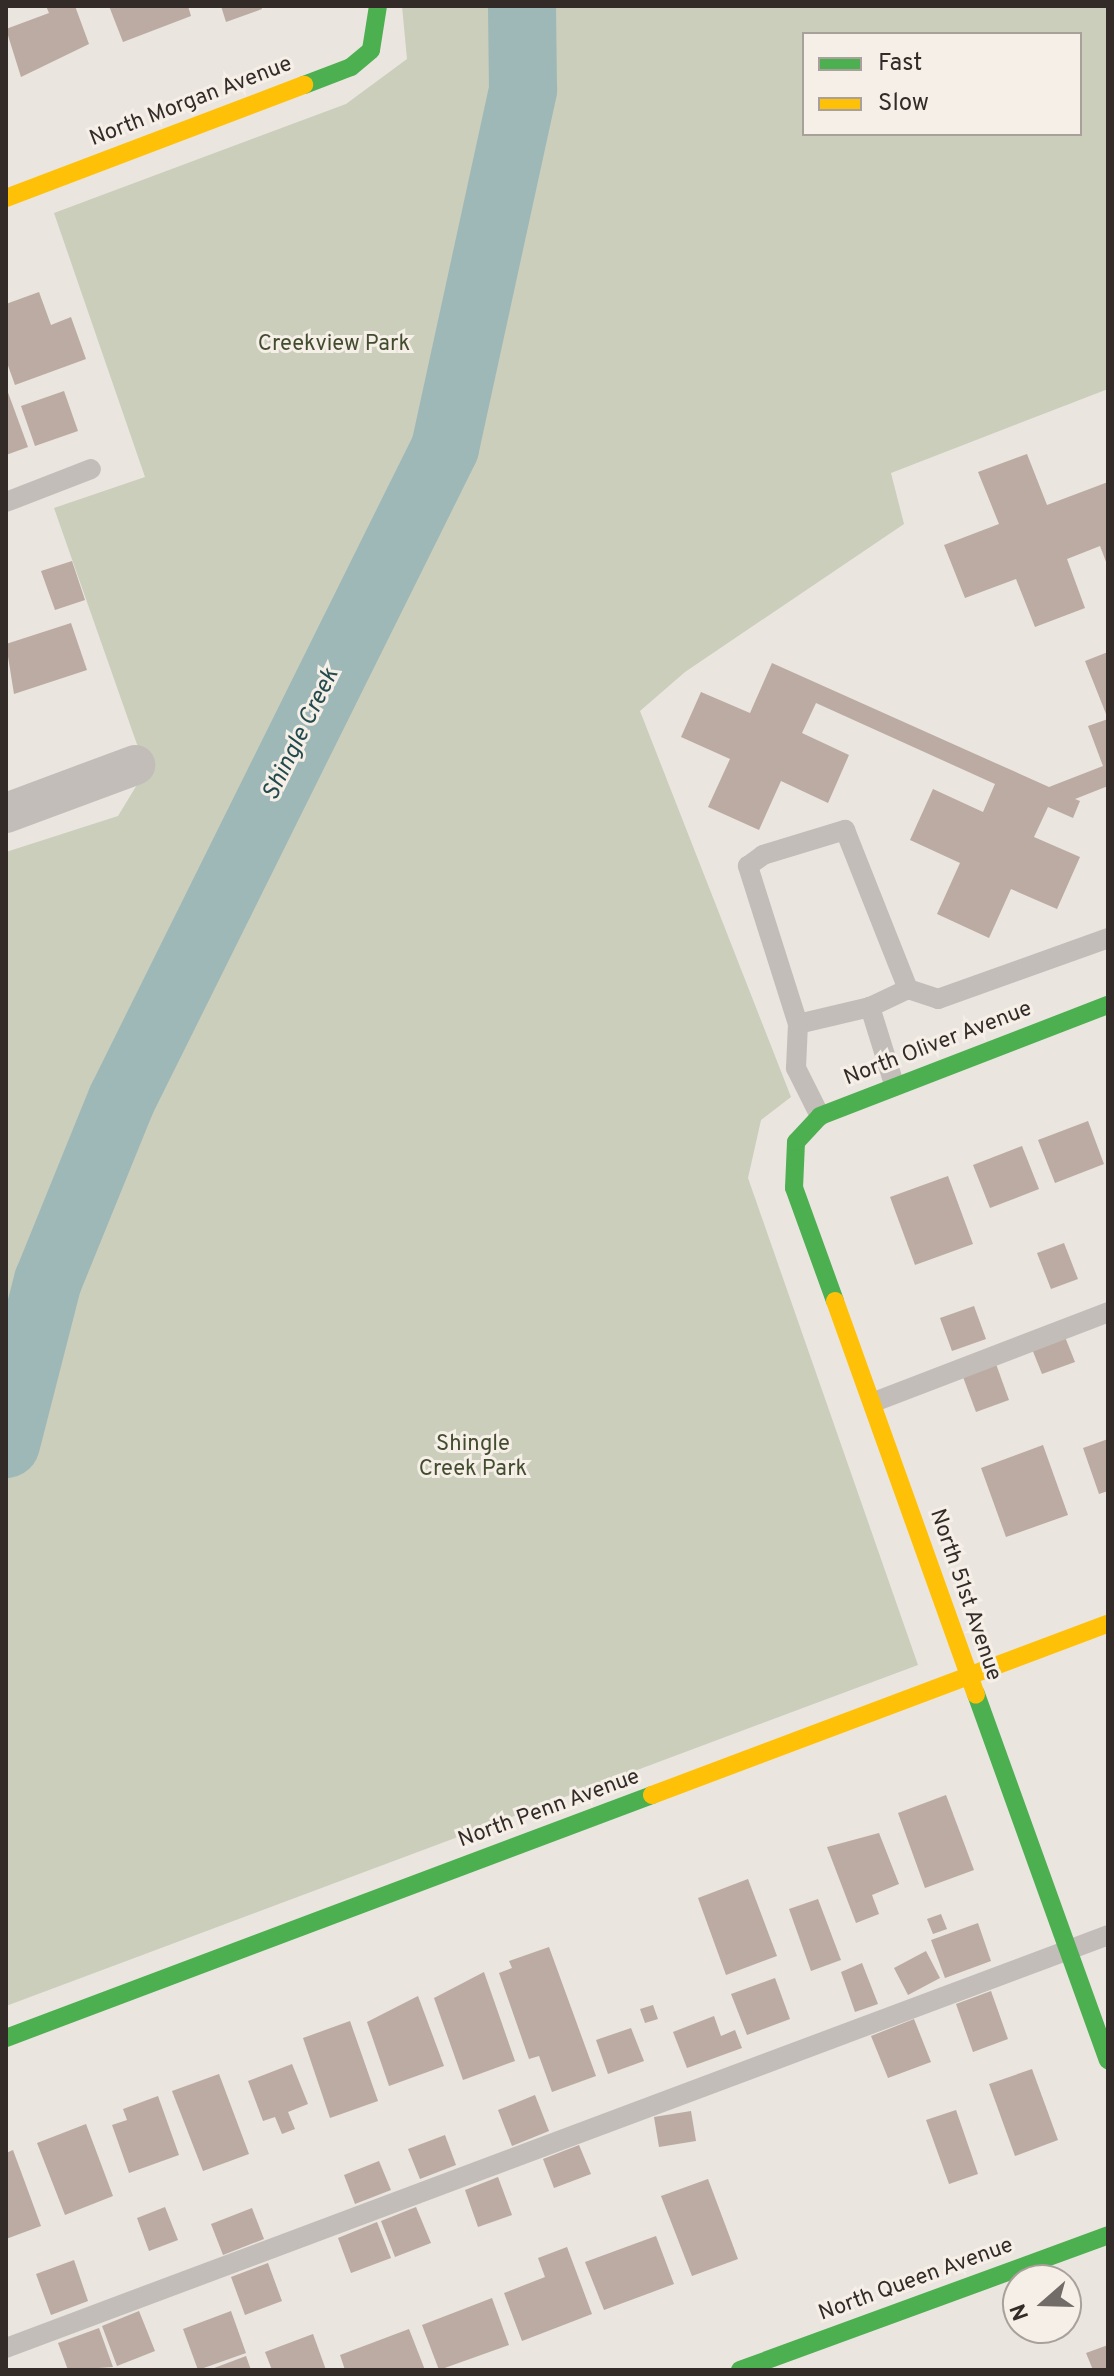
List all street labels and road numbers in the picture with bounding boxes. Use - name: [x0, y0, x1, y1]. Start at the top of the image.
- street label: North Morgan Avenue: [86, 51, 296, 153]
- street label: North Oliver Avenue: [840, 996, 1036, 1092]
- street label: North 51st Avenue: [923, 1505, 1007, 1685]
- street label: North Penn Avenue: [454, 1764, 644, 1854]
- street label: North Queen Avenue: [815, 2232, 1017, 2328]

